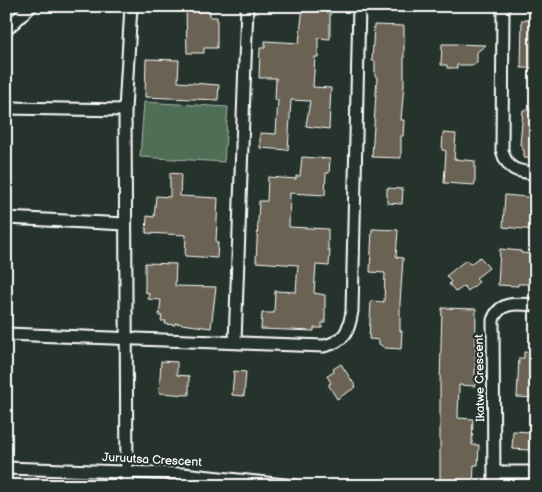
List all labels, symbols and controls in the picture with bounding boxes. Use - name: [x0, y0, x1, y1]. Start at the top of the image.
- street label: Ikatwe Crescent: [472, 334, 488, 422]
- street label: Juruutsa Crescent: [102, 450, 203, 470]

